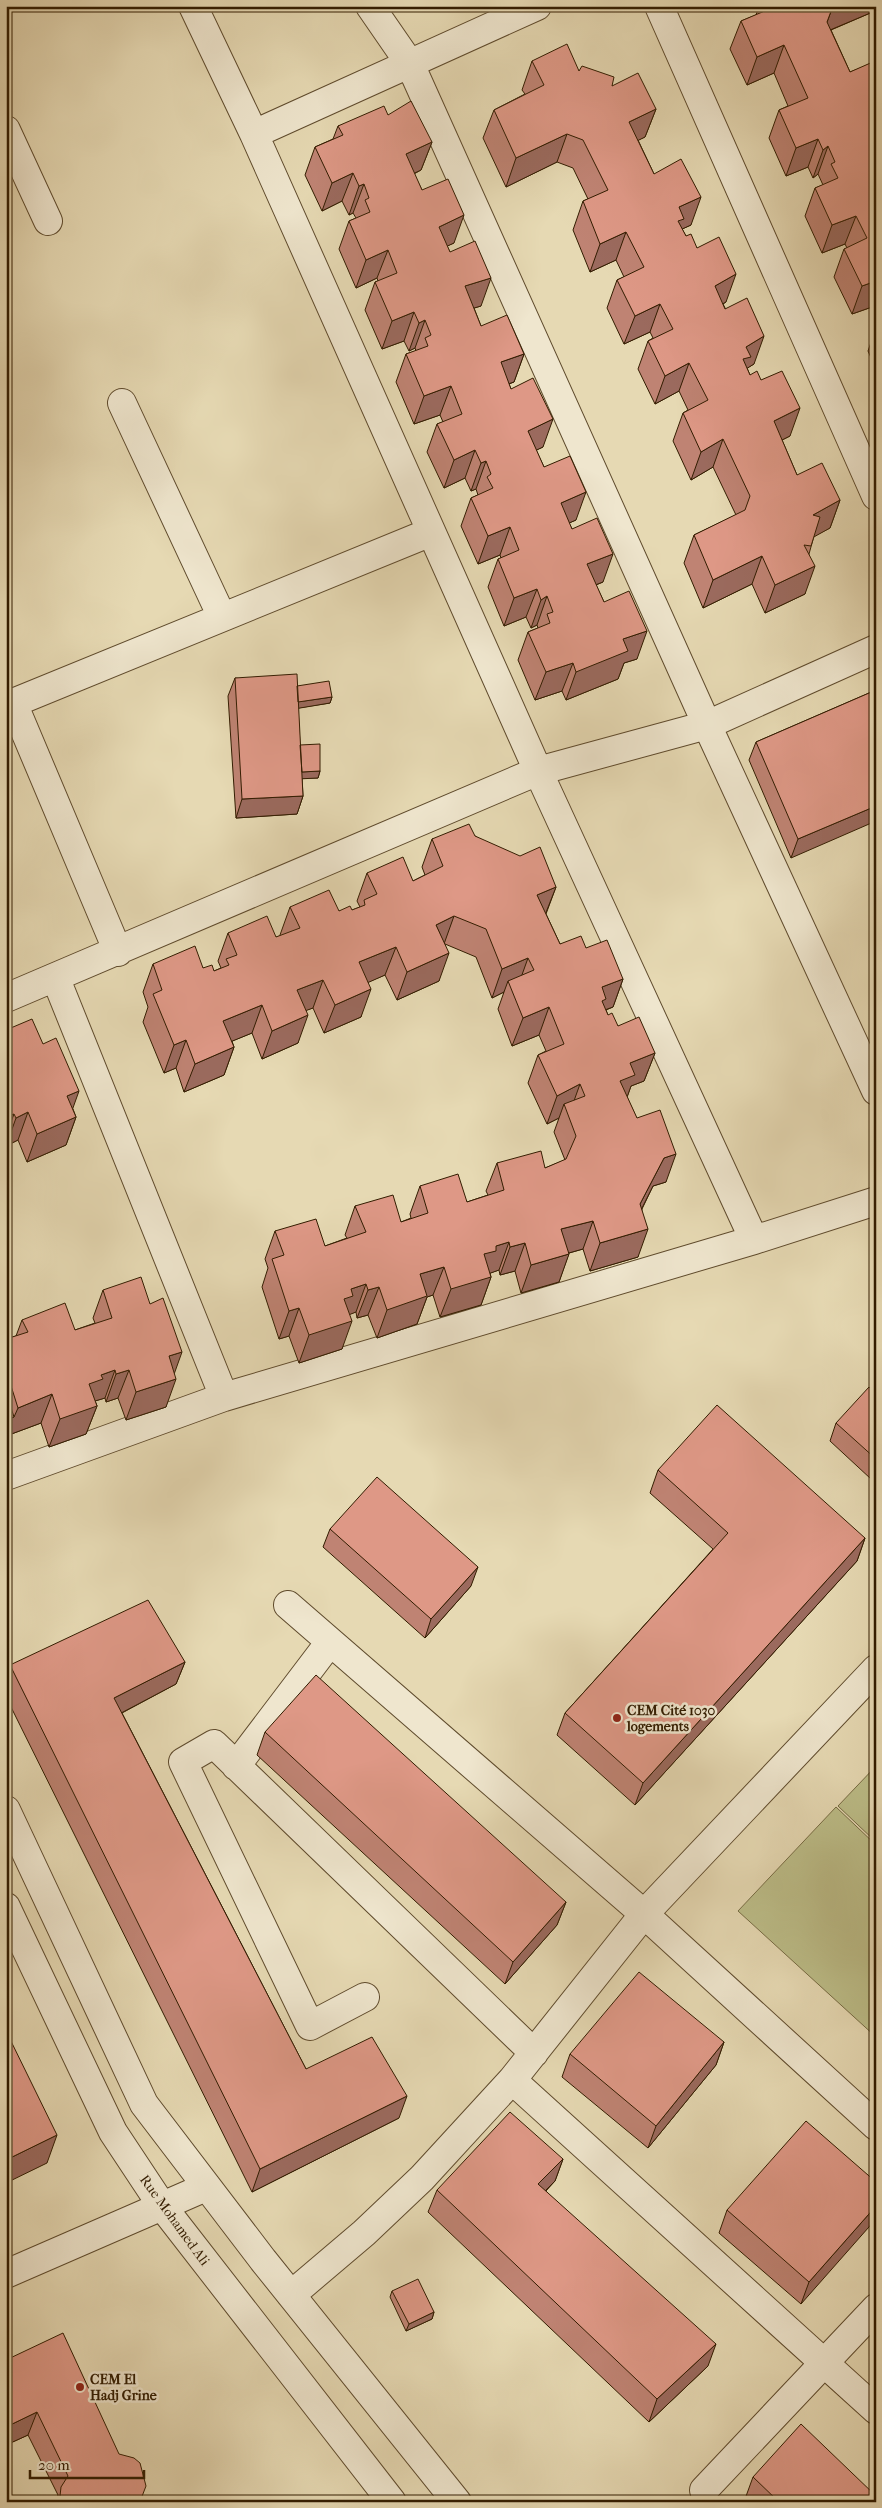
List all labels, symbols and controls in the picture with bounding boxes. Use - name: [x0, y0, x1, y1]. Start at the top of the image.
- place label: CEM Cité 1030 logements: [626, 1702, 715, 1735]
- marker: CEM Cité 1030 logements: [611, 1712, 623, 1724]
- street label: Rue Mohamed Ali: [136, 2172, 213, 2269]
- place label: CEM El Hadj Grine: [90, 2371, 157, 2404]
- marker: CEM El Hadj Grine: [74, 2381, 86, 2393]
- scale bar: [30, 2448, 144, 2480]
- text: 20 m: [38, 2456, 70, 2474]

